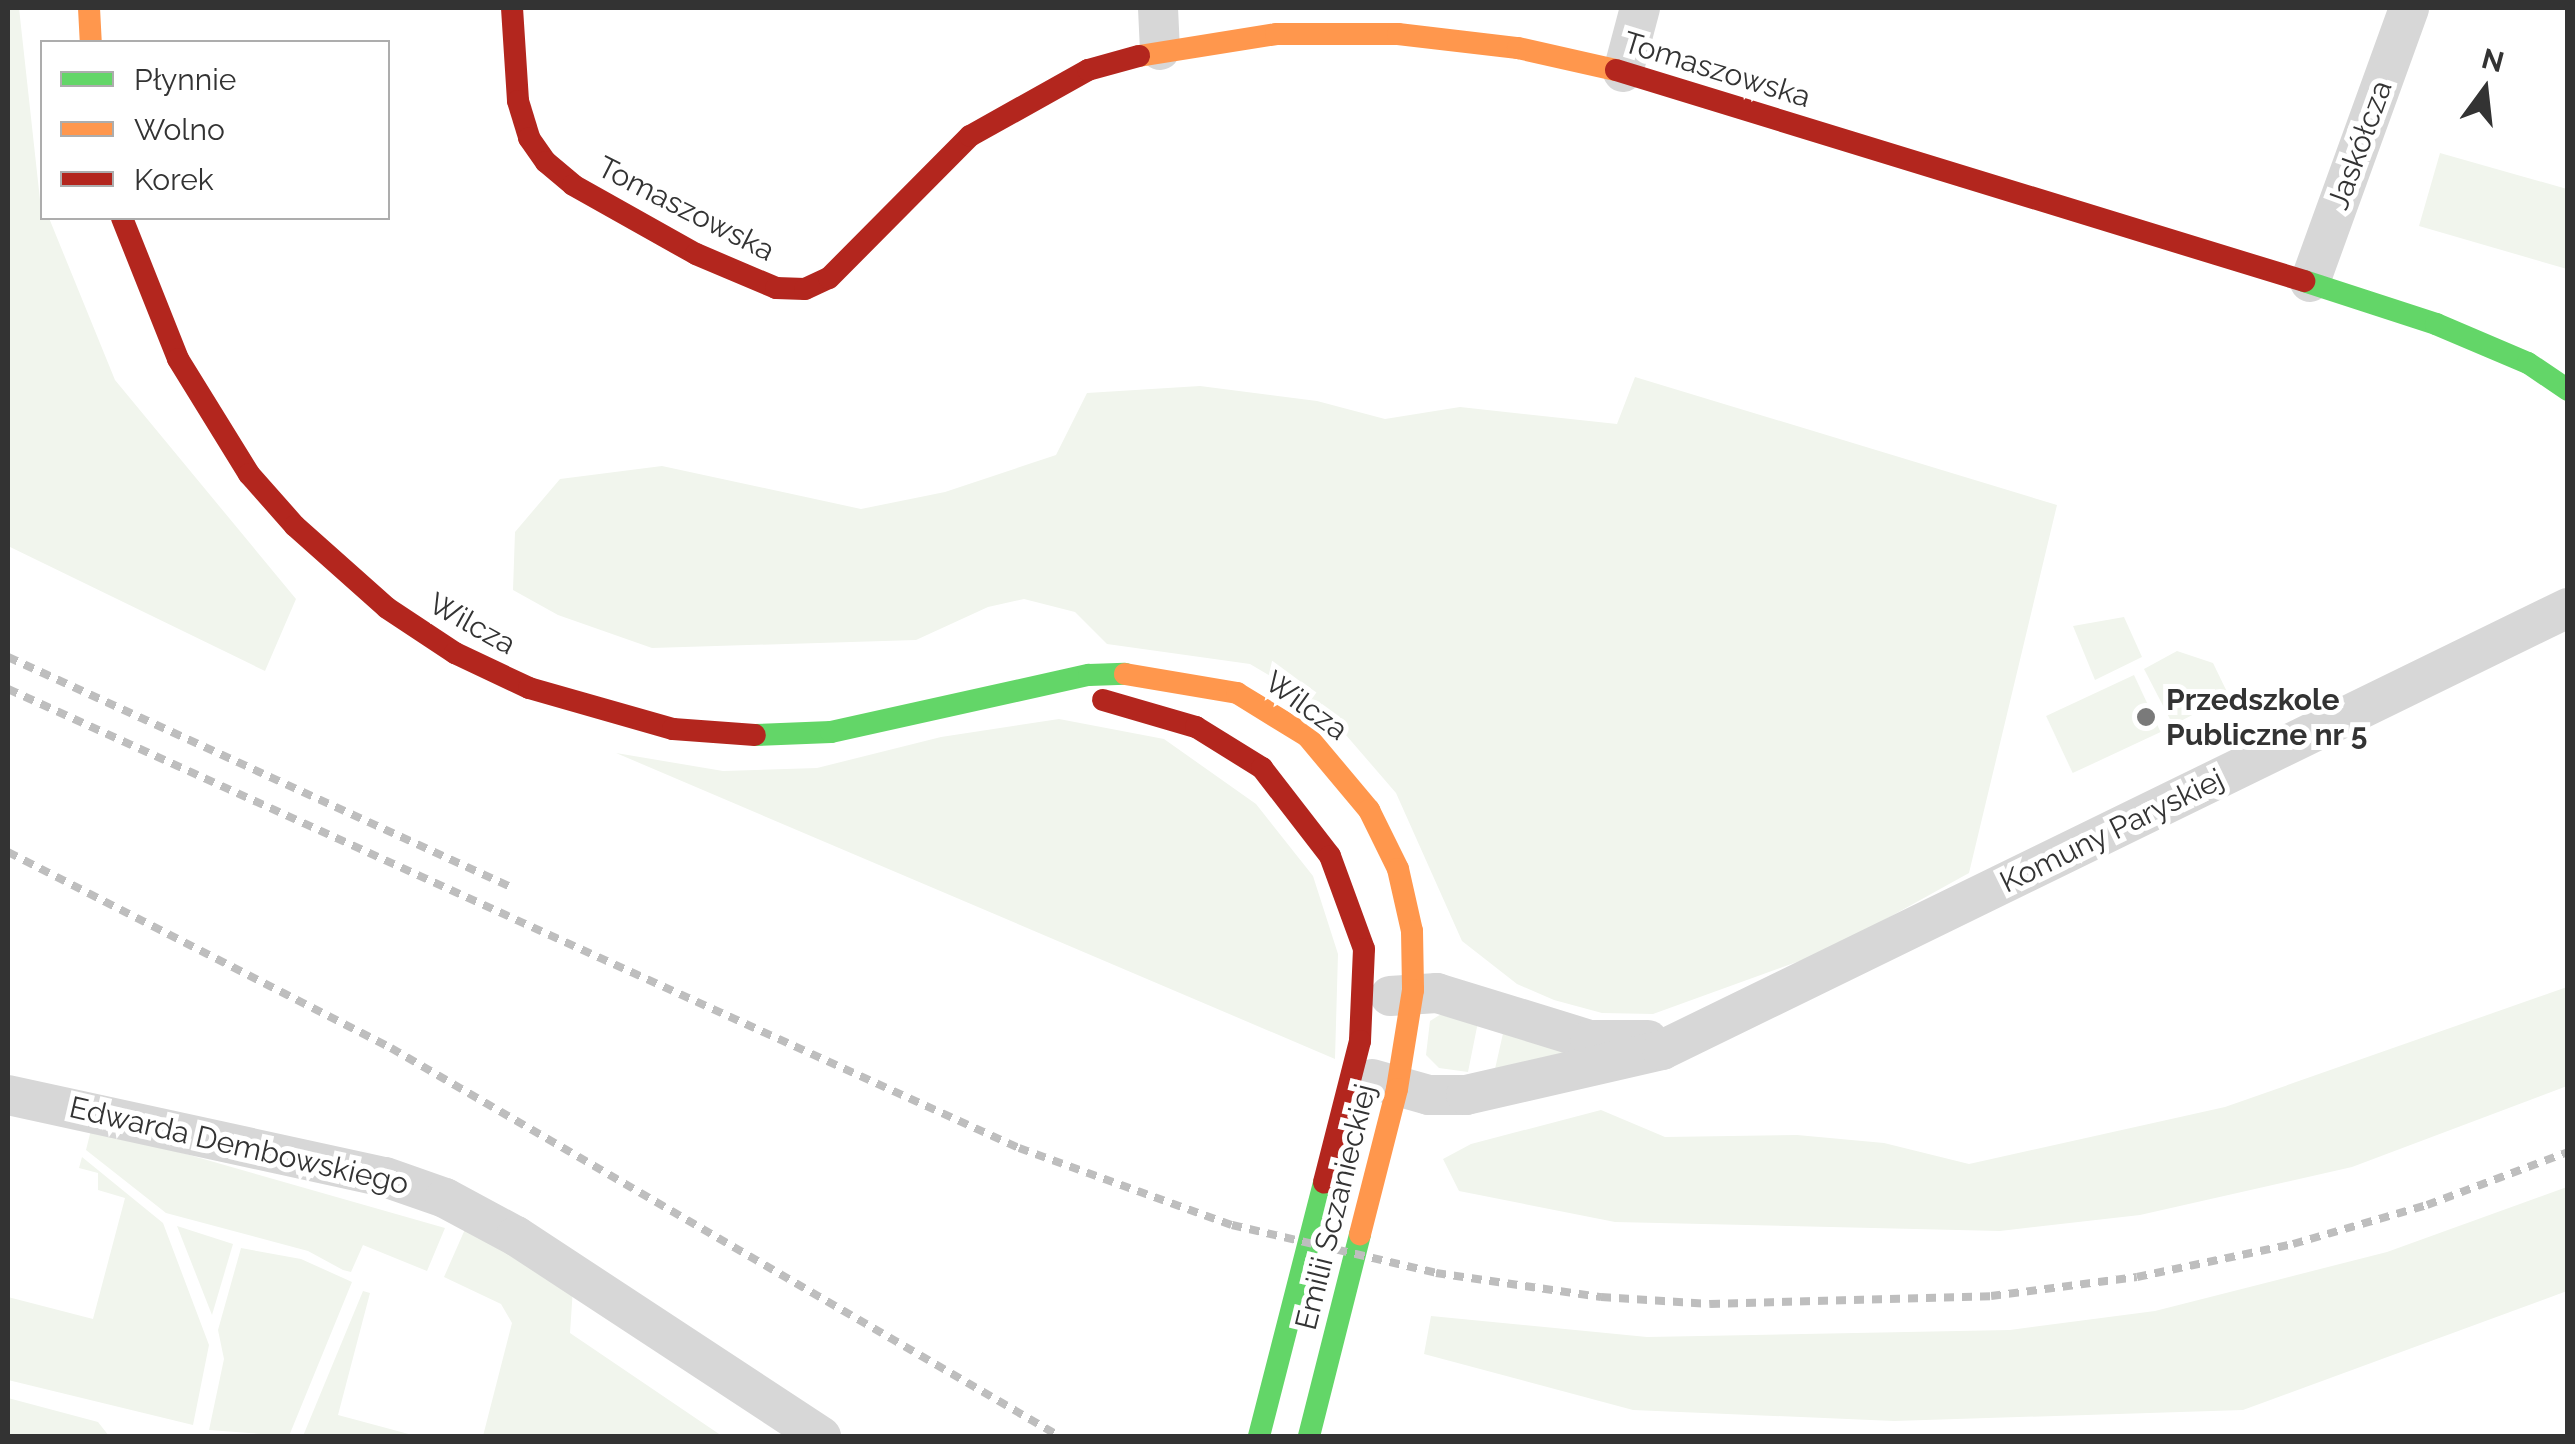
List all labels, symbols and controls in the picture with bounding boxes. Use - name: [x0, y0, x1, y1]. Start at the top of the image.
- street label: Tomaszowska: [1619, 24, 1815, 116]
- legend: [40, 40, 390, 220]
- north arrow: [2435, 40, 2535, 140]
- text: N: [2478, 42, 2507, 79]
- text: Płynnie: [134, 62, 236, 97]
- street label: Jaskółcza: [2320, 76, 2400, 214]
- text: Wolno: [134, 112, 225, 147]
- street label: Tomaszowska: [592, 149, 780, 269]
- text: Korek: [134, 162, 214, 197]
- street label: Wilcza: [422, 586, 522, 662]
- street label: Wilcza: [1258, 664, 1354, 748]
- place label: Przedszkole Publiczne nr 5: [2166, 682, 2368, 752]
- marker: Przedszkole Publiczne nr 5: [2135, 706, 2157, 728]
- street label: Komuny Paryskiej: [1994, 761, 2230, 901]
- street label: Emilii Sczanieckiej: [1288, 1080, 1384, 1334]
- street label: Edwarda Dembowskiego: [66, 1089, 412, 1203]

